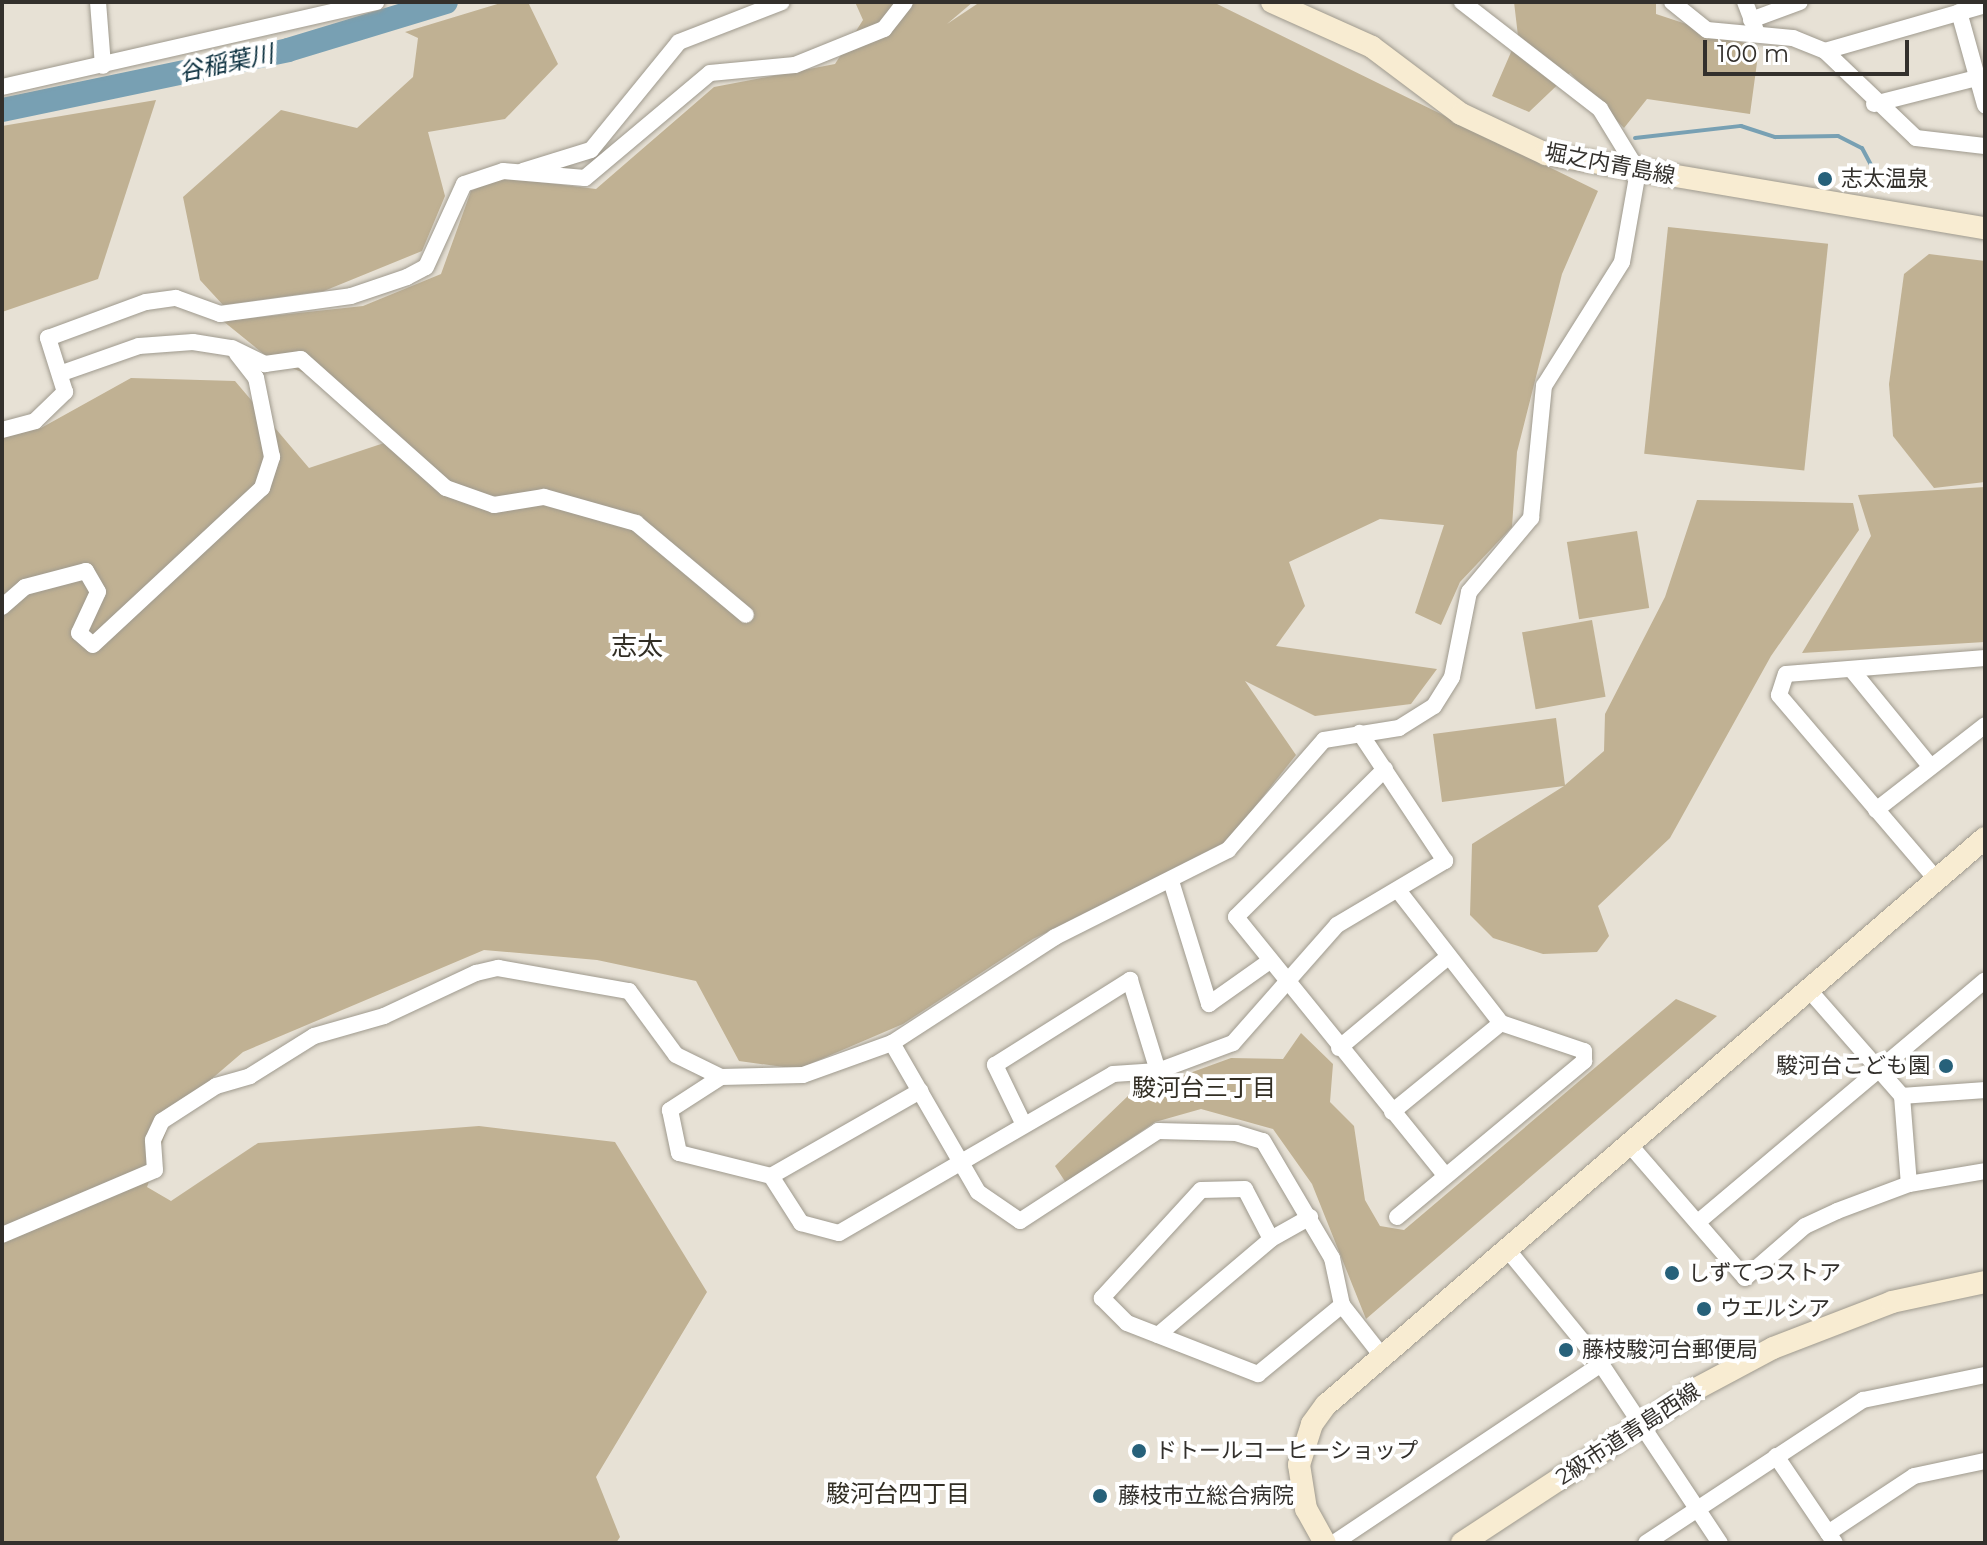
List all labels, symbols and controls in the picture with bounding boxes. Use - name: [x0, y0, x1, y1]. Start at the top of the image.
- scale bar: [1707, 24, 1913, 74]
- water label: 谷稲葉川: [176, 39, 276, 87]
- text: 100 m: [1717, 39, 1789, 68]
- street label: 堀之内青島線: [1543, 138, 1677, 190]
- place label: 志太温泉: [1841, 166, 1929, 192]
- marker: 志太温泉: [1816, 170, 1834, 188]
- district label: 志太: [611, 631, 663, 663]
- place label: 駿河台こども園: [1776, 1053, 1930, 1079]
- marker: 駿河台こども園: [1937, 1057, 1955, 1075]
- district label: 駿河台三丁目: [1132, 1074, 1276, 1102]
- place label: しずてつストア: [1688, 1260, 1842, 1286]
- marker: しずてつストア: [1663, 1264, 1681, 1282]
- place label: ウエルシア: [1720, 1296, 1830, 1322]
- marker: ウエルシア: [1695, 1300, 1713, 1318]
- place label: 藤枝駿河台郵便局: [1582, 1337, 1758, 1363]
- marker: 藤枝駿河台郵便局: [1557, 1341, 1575, 1359]
- street label: 2級市道青島西線: [1551, 1378, 1705, 1490]
- place label: ドトールコーヒーショップ: [1155, 1438, 1419, 1464]
- marker: ドトールコーヒーショップ: [1130, 1442, 1148, 1460]
- district label: 駿河台四丁目: [826, 1480, 970, 1508]
- place label: 藤枝市立総合病院: [1118, 1483, 1294, 1509]
- marker: 藤枝市立総合病院: [1089, 1485, 1111, 1507]

